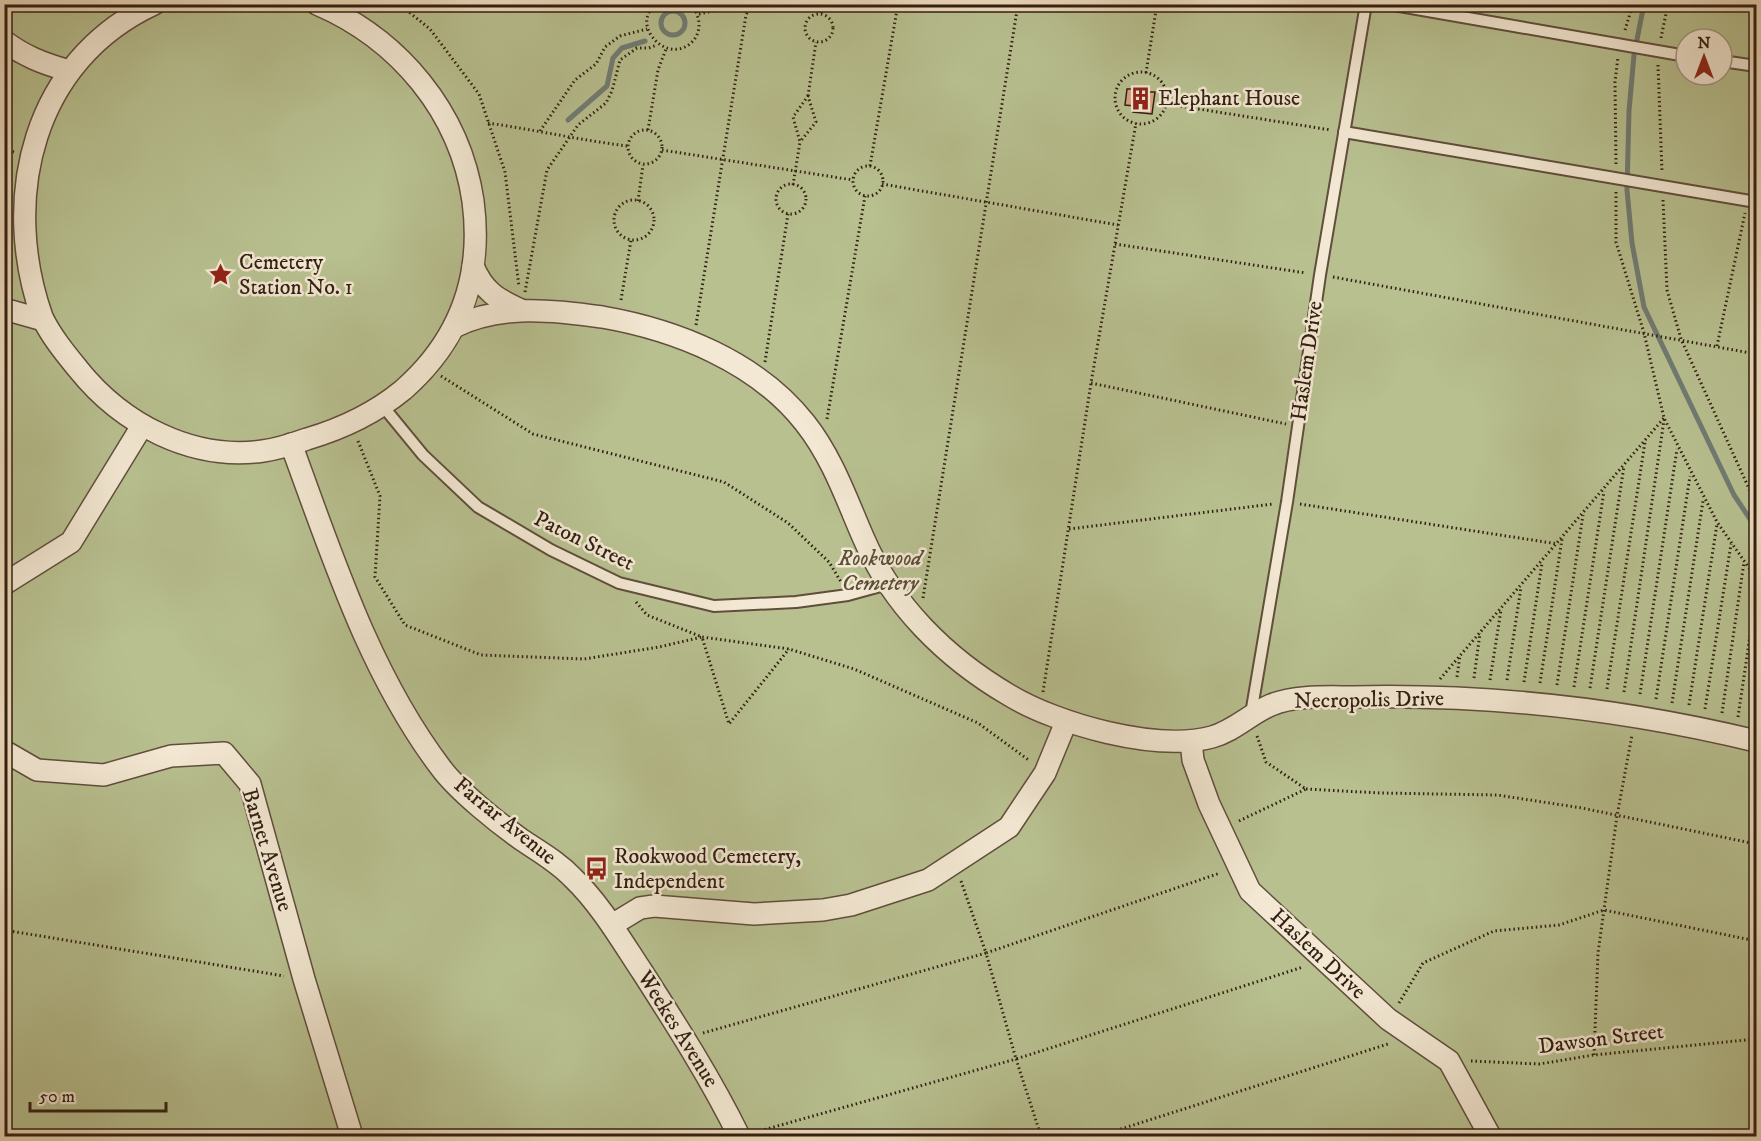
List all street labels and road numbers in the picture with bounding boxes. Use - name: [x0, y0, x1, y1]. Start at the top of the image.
- street label: Haslem Drive: [1285, 299, 1329, 423]
- street label: Paton Street: [529, 505, 639, 577]
- street label: Necropolis Drive: [1294, 685, 1444, 715]
- street label: Farrar Avenue: [448, 771, 562, 871]
- street label: Barnet Avenue: [235, 785, 299, 915]
- street label: Haslem Drive: [1265, 903, 1371, 1005]
- street label: Weekes Avenue: [631, 965, 725, 1092]
- street label: Dawson Street: [1537, 1018, 1665, 1060]

